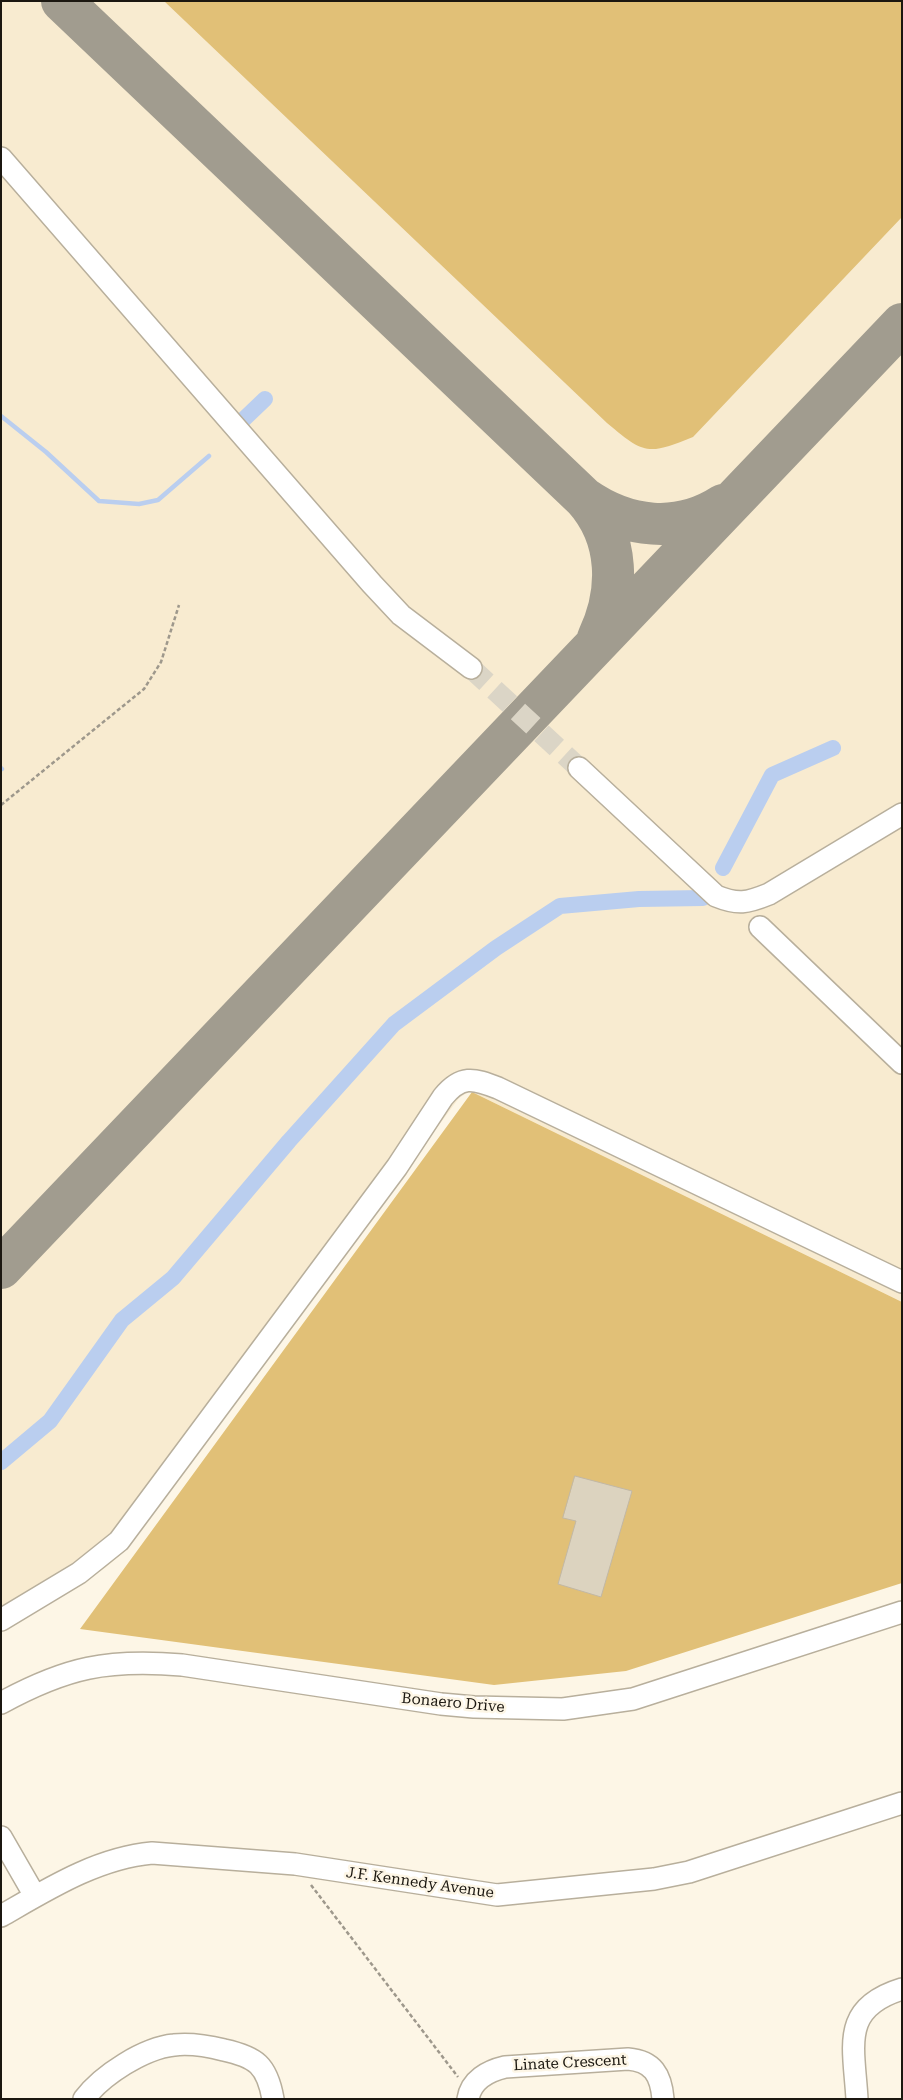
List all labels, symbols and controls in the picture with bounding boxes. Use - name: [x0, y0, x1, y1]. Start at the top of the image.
- street label: Bonaero Drive: [401, 1690, 505, 1716]
- street label: J.F. Kennedy Avenue: [345, 1864, 495, 1902]
- street label: Linate Crescent: [513, 2051, 627, 2075]

